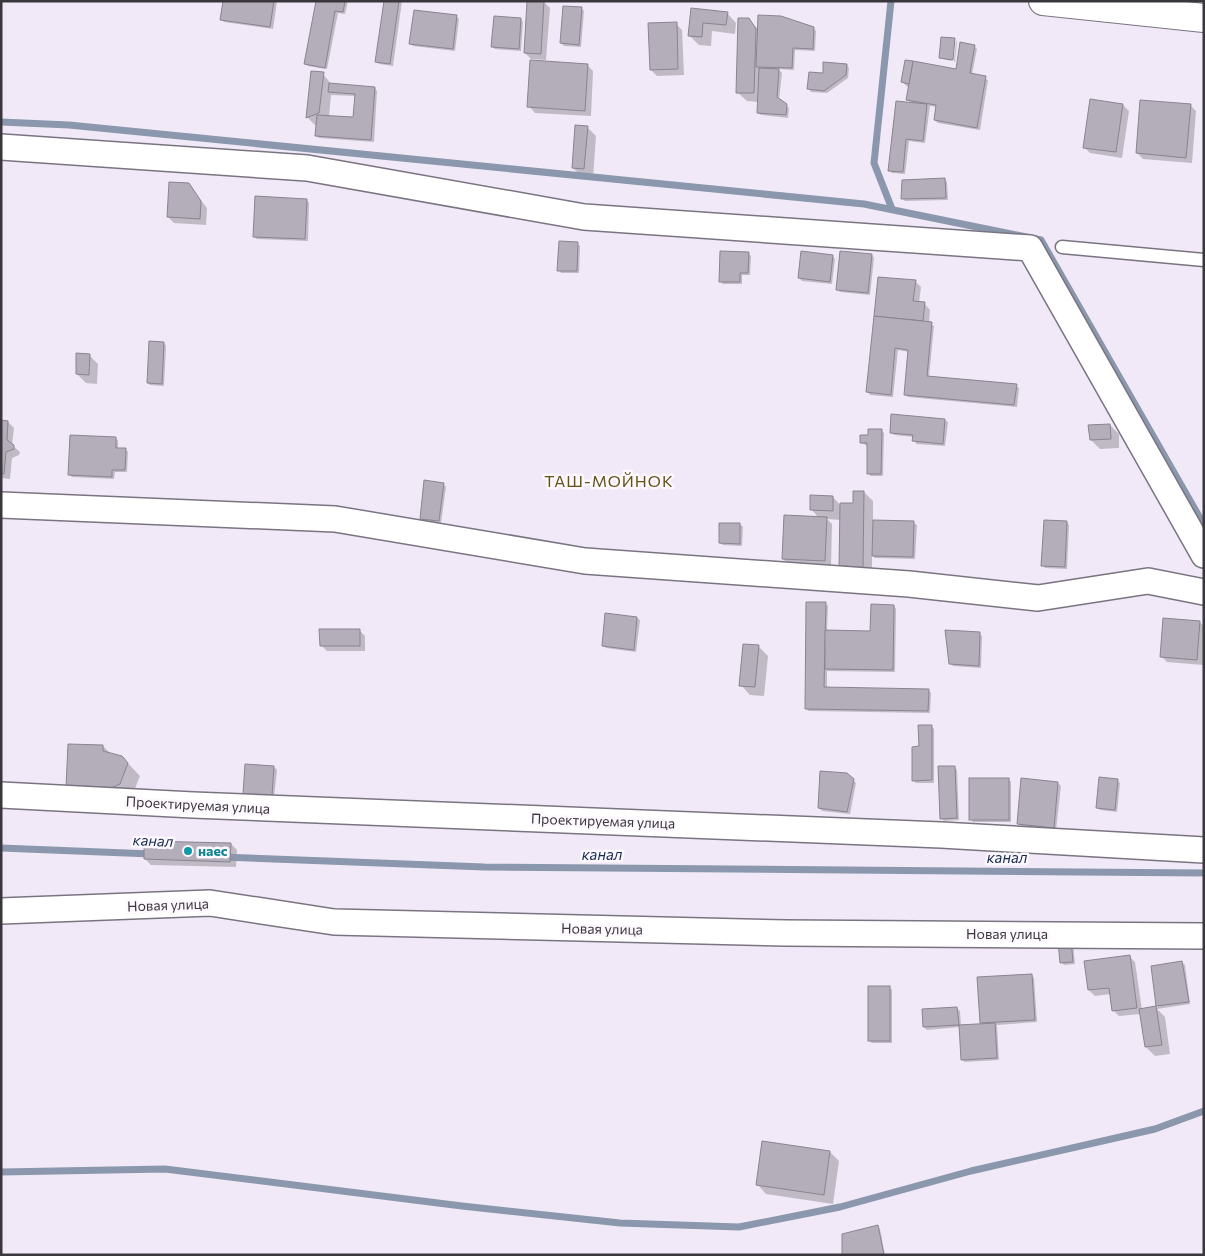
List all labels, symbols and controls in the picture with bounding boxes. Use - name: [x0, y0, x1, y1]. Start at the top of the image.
- district label: ТАШ-МОЙНОК: [544, 471, 674, 490]
- street label: Проектируемая улица: [125, 792, 271, 817]
- street label: Проектируемая улица: [531, 809, 675, 832]
- water label: канал: [132, 830, 174, 850]
- place label: наес: [198, 842, 228, 859]
- marker: наес: [182, 845, 194, 857]
- water label: канал: [582, 845, 623, 863]
- water label: канал: [987, 848, 1028, 866]
- street label: Новая улица: [127, 895, 209, 914]
- street label: Новая улица: [561, 919, 643, 938]
- street label: Новая улица: [966, 925, 1048, 942]

